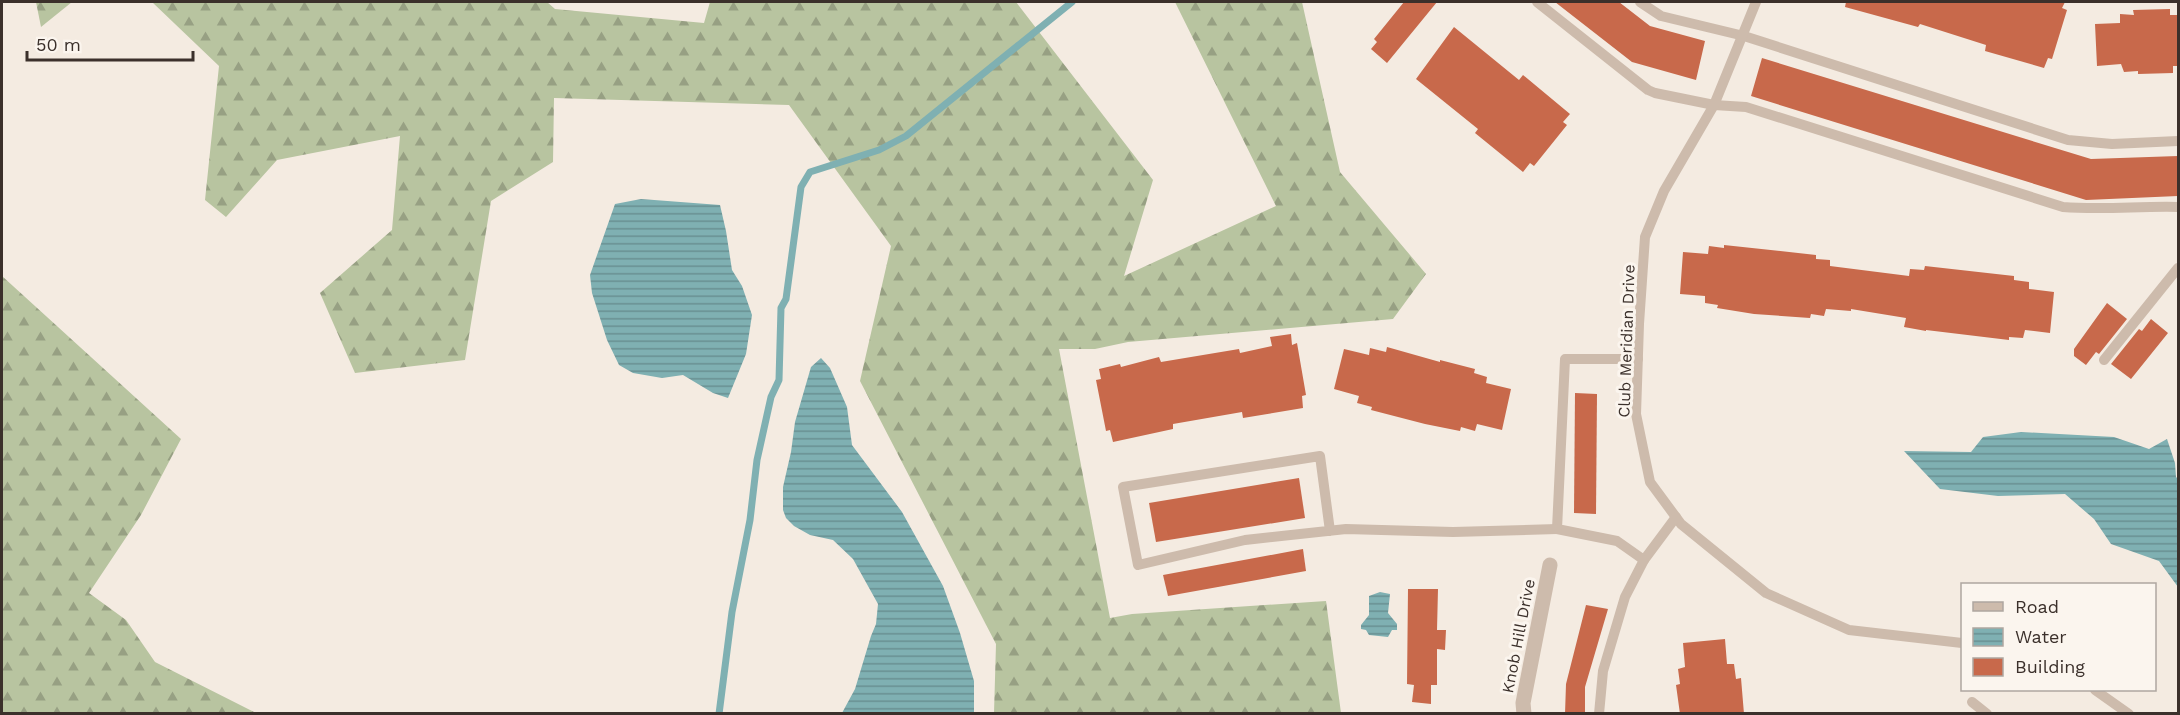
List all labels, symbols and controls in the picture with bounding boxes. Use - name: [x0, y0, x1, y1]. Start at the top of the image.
- scale bar: [27, 24, 194, 62]
- text: 50 m: [36, 34, 81, 55]
- street label: Club Meridian Drive: [1614, 264, 1639, 418]
- street label: Knob Hill Drive: [1498, 577, 1539, 695]
- legend: [1961, 583, 2156, 691]
- text: Road: [2015, 596, 2059, 617]
- text: Water: [2015, 626, 2067, 647]
- text: Building: [2015, 656, 2085, 677]

